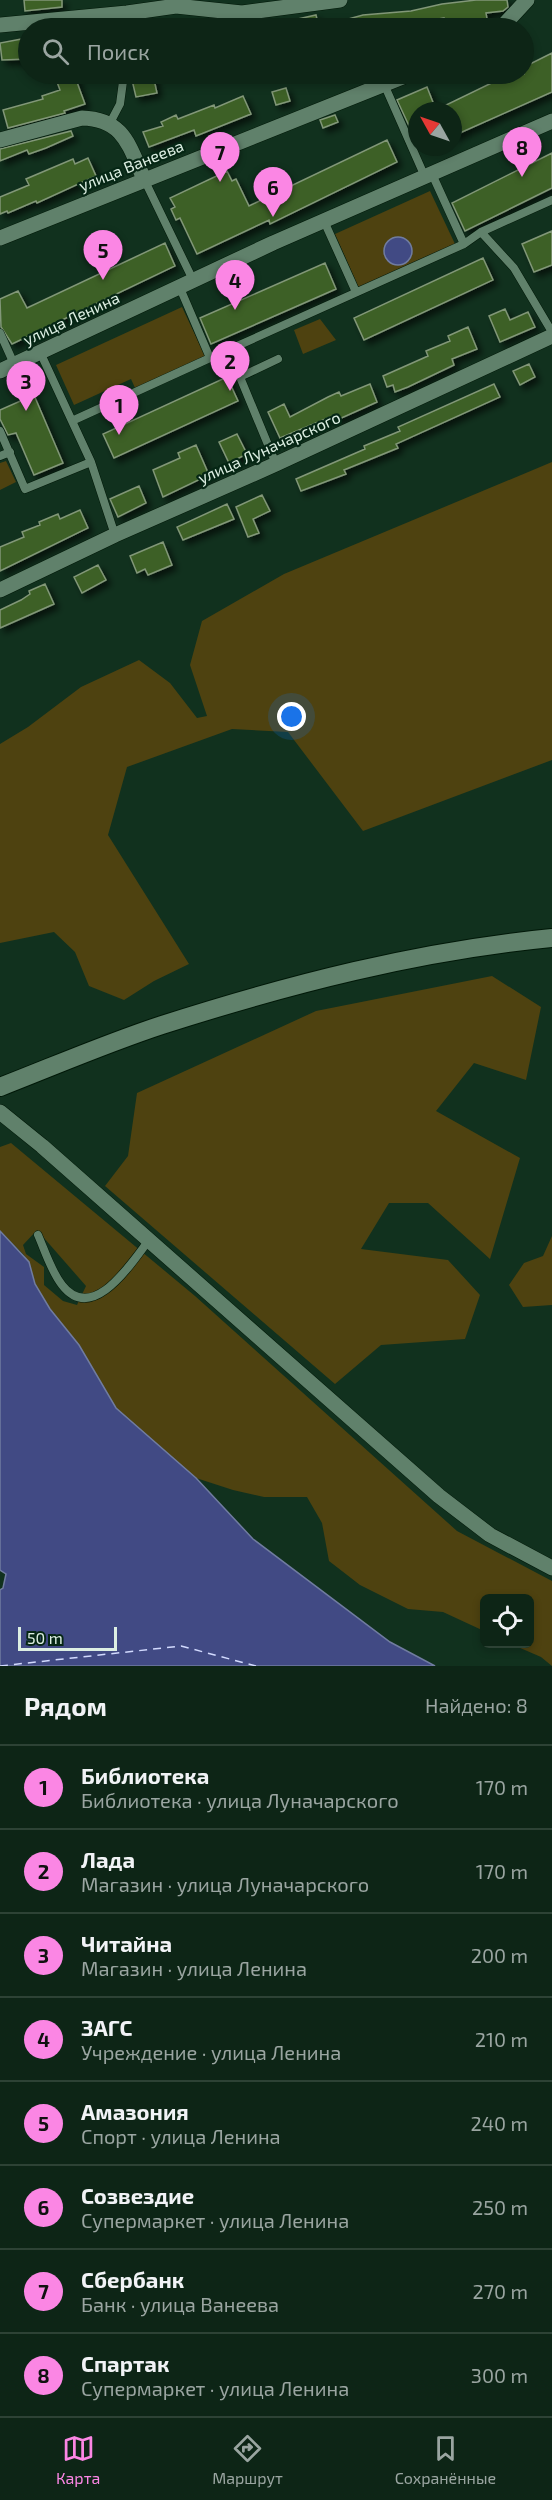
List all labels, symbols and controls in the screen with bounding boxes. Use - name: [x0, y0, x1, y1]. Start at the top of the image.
- search box: [18, 18, 534, 84]
- icon: search: [39, 35, 72, 68]
- text: Поиск: [87, 38, 150, 64]
- north arrow: [408, 102, 462, 156]
- pin: 8: [502, 128, 542, 177]
- pin: 7: [200, 132, 240, 182]
- street label: улица Ванеева: [76, 135, 187, 196]
- pin: 6: [254, 168, 292, 217]
- pin: 5: [84, 230, 122, 280]
- pin: 4: [216, 260, 254, 310]
- street label: улица Ленина: [20, 287, 123, 350]
- pin: 2: [210, 342, 250, 391]
- pin: 3: [6, 362, 46, 411]
- pin: 1: [100, 386, 138, 435]
- street label: улица Луначарского: [195, 407, 344, 488]
- your location: [277, 702, 306, 731]
- map controls: [480, 1594, 534, 1648]
- button: locate: [480, 1594, 534, 1648]
- scale bar: [18, 1624, 117, 1652]
- text: 50 m: [27, 1628, 63, 1647]
- text: Рядом: [24, 1690, 107, 1721]
- text: Найдено: 8: [425, 1693, 528, 1717]
- text: Библиотека: [81, 1762, 209, 1788]
- text: 1: [39, 1775, 48, 1799]
- text: 170 m: [476, 1775, 528, 1799]
- text: Библиотека · улица Луначарского: [81, 1788, 399, 1812]
- text: Лада: [81, 1846, 135, 1872]
- text: 2: [38, 1859, 49, 1883]
- text: 170 m: [476, 1859, 528, 1883]
- text: Магазин · улица Луначарского: [81, 1872, 369, 1896]
- text: Читайна: [81, 1930, 172, 1956]
- text: 3: [38, 1943, 49, 1967]
- text: 200 m: [471, 1943, 528, 1967]
- text: Магазин · улица Ленина: [81, 1956, 307, 1980]
- text: ЗАГС: [81, 2014, 132, 2040]
- text: 4: [37, 2027, 50, 2051]
- text: 210 m: [475, 2027, 528, 2051]
- text: Учреждение · улица Ленина: [81, 2040, 341, 2064]
- text: Амазония: [81, 2098, 189, 2124]
- text: 5: [38, 2111, 49, 2135]
- text: 240 m: [470, 2111, 528, 2135]
- text: Спорт · улица Ленина: [81, 2124, 281, 2148]
- text: Созвездие: [81, 2182, 194, 2208]
- text: 6: [38, 2195, 49, 2219]
- text: 250 m: [472, 2195, 528, 2219]
- text: Супермаркет · улица Ленина: [81, 2208, 349, 2232]
- text: Сбербанк: [81, 2266, 184, 2292]
- text: 7: [38, 2279, 49, 2303]
- text: 270 m: [472, 2279, 528, 2303]
- text: Банк · улица Ванеева: [81, 2292, 279, 2316]
- text: Спартак: [81, 2350, 169, 2376]
- text: 8: [37, 2363, 50, 2387]
- text: 300 m: [471, 2363, 528, 2387]
- text: Супермаркет · улица Ленина: [81, 2376, 349, 2400]
- tab: Карта: [56, 2432, 100, 2487]
- tab: Маршрут: [212, 2432, 283, 2487]
- tab: Сохранённые: [395, 2432, 496, 2487]

